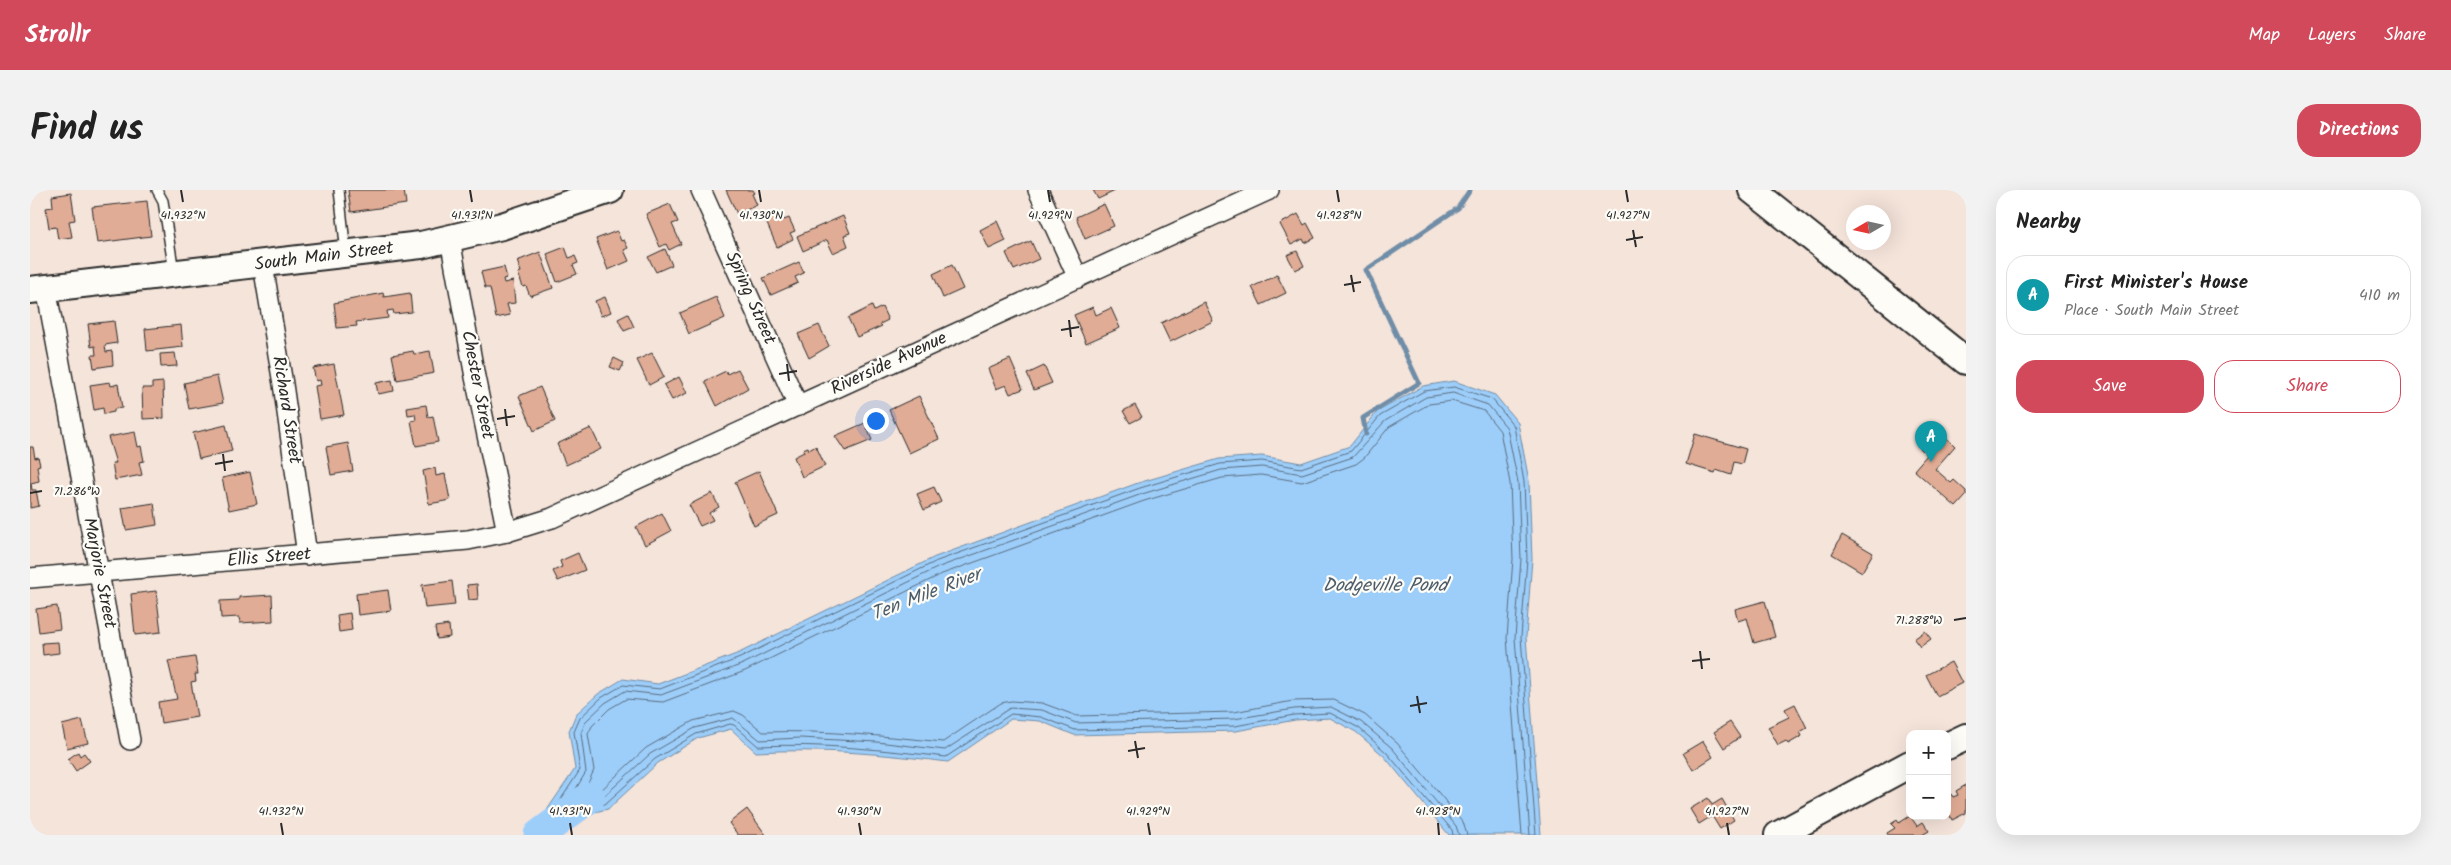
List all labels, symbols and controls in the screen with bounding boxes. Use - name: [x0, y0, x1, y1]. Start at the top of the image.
- text: Strollr: [25, 16, 90, 55]
- text: Map: [2249, 21, 2280, 50]
- text: Layers: [2308, 21, 2356, 50]
- text: Share: [2384, 21, 2426, 50]
- text: Find us: [30, 102, 143, 158]
- button: Directions: [2297, 104, 2421, 157]
- north arrow: [1846, 205, 1891, 250]
- text: 41.932°N: [160, 206, 206, 225]
- text: 41.931°N: [451, 206, 493, 225]
- text: 41.930°N: [739, 206, 783, 225]
- text: 41.929°N: [1028, 206, 1072, 225]
- text: 41.928°N: [1316, 206, 1362, 225]
- text: 41.927°N: [1606, 206, 1650, 225]
- text: Nearby: [2016, 206, 2081, 239]
- street label: South Main Street: [253, 234, 396, 280]
- street label: Spring Street: [717, 247, 784, 350]
- text: First Minister's House: [2064, 268, 2248, 298]
- text: A: [2028, 283, 2038, 308]
- text: 410 m: [2359, 283, 2400, 308]
- text: Place · South Main Street: [2064, 298, 2239, 323]
- street label: Riverside Avenue: [826, 324, 952, 404]
- street label: Chester Street: [452, 328, 502, 443]
- street label: Richard Street: [263, 354, 309, 467]
- button: Save: [2016, 360, 2204, 413]
- button: Share: [2214, 360, 2401, 413]
- your location: [863, 408, 889, 434]
- pin: A: [1915, 421, 1947, 462]
- text: 71.286°W: [54, 482, 100, 501]
- street label: Marjorie Street: [74, 515, 124, 632]
- street label: Ellis Street: [226, 540, 313, 576]
- water label: Ten Mile River: [867, 559, 989, 630]
- water label: Dodgeville Pond: [1323, 571, 1452, 601]
- text: 71.288°W: [1895, 611, 1943, 630]
- map controls: [1906, 730, 1951, 820]
- button: +: [1906, 730, 1951, 775]
- button: −: [1906, 775, 1951, 820]
- text: 41.932°N: [258, 802, 304, 821]
- text: 41.931°N: [549, 802, 591, 821]
- text: 41.930°N: [837, 802, 881, 821]
- text: 41.929°N: [1126, 802, 1170, 821]
- text: 41.928°N: [1415, 802, 1461, 821]
- text: 41.927°N: [1705, 802, 1749, 821]

